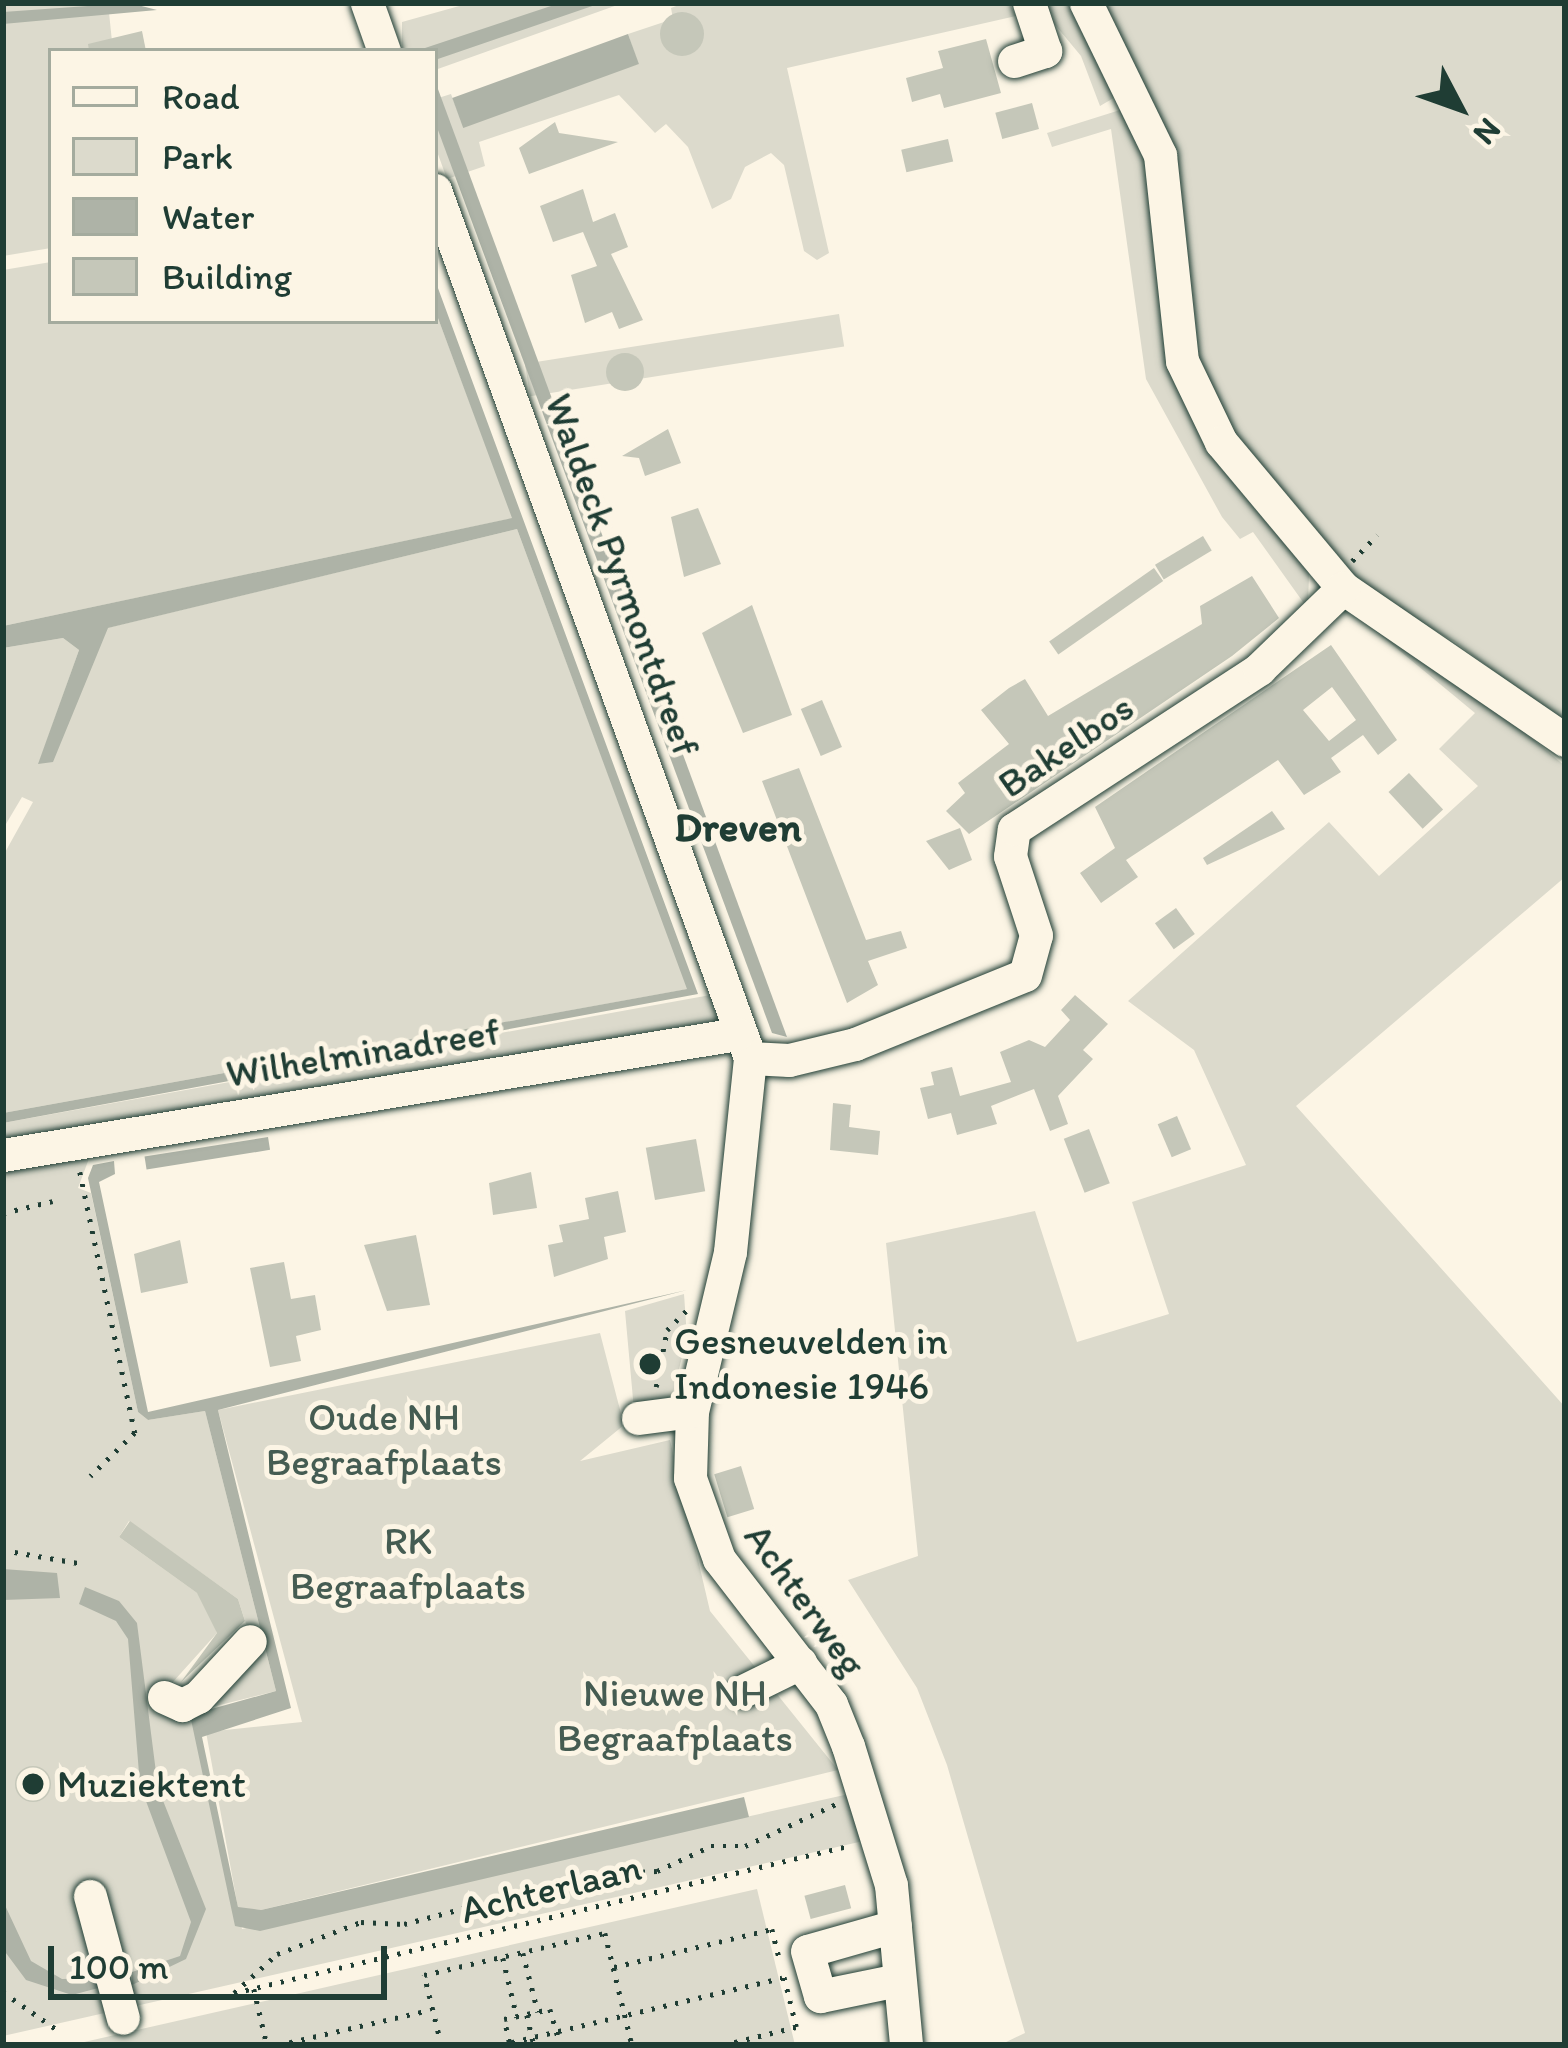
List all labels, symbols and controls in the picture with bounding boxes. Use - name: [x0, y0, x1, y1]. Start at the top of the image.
- legend: [48, 48, 438, 324]
- north arrow: [1400, 48, 1520, 168]
- text: Road: [162, 75, 240, 118]
- text: N: [1466, 111, 1510, 153]
- text: Park: [162, 135, 233, 178]
- text: Water: [162, 195, 254, 238]
- text: Building: [162, 255, 292, 298]
- street label: Waldeck Pyrmontdreef: [535, 387, 709, 763]
- street label: Bakelbos: [990, 684, 1142, 808]
- district label: Dreven: [674, 802, 802, 852]
- street label: Wilhelminadreef: [223, 1008, 503, 1098]
- place label: Gesneuvelden in Indonesie 1946: [674, 1319, 948, 1410]
- marker: Gesneuvelden in Indonesie 1946: [637, 1351, 663, 1377]
- park label: Oude NH Begraafplaats: [266, 1395, 502, 1486]
- street label: Achterweg: [734, 1515, 876, 1685]
- park label: RK Begraafplaats: [290, 1519, 526, 1610]
- park label: Nieuwe NH Begraafplaats: [557, 1671, 793, 1762]
- place label: Muziektent: [57, 1761, 246, 1807]
- marker: Muziektent: [20, 1771, 46, 1797]
- street label: Achterlaan: [456, 1844, 646, 1934]
- scale bar: [54, 1922, 393, 1996]
- text: 100 m: [69, 1945, 168, 1988]

